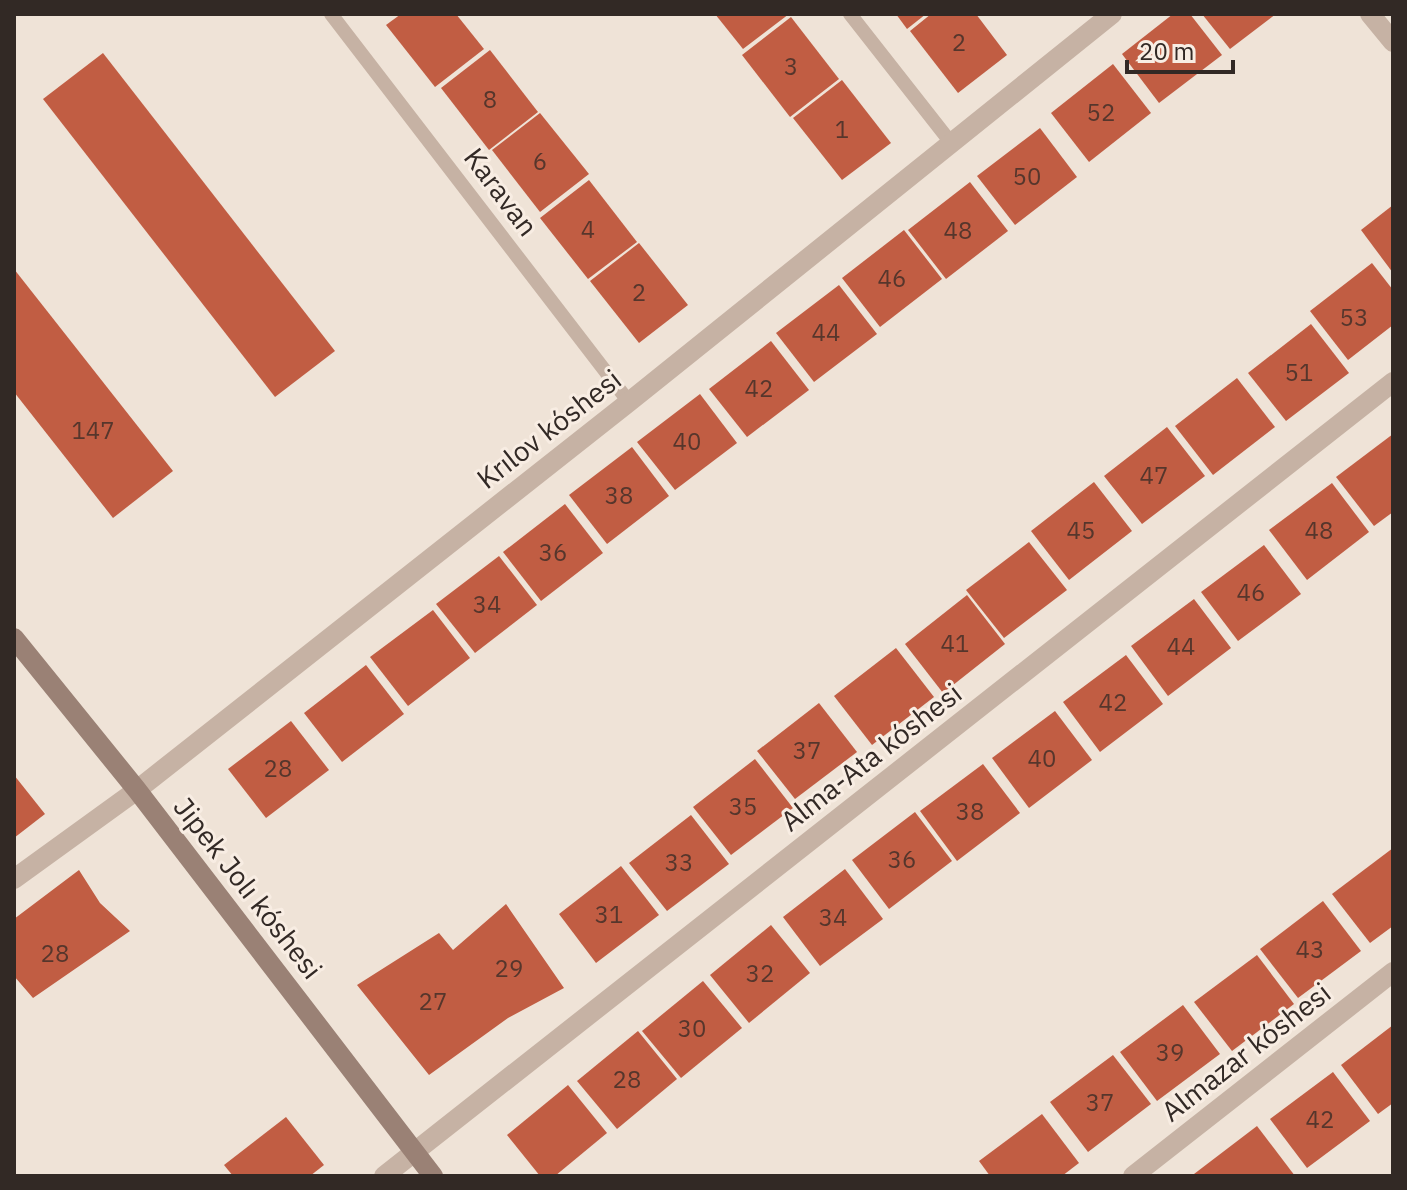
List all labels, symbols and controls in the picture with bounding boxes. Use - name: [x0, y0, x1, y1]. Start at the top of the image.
- scale bar: [1127, 24, 1233, 74]
- house number: 2: [952, 26, 966, 58]
- text: 20 m: [1139, 35, 1194, 67]
- house number: 3: [784, 50, 798, 82]
- house number: 8: [483, 83, 497, 115]
- house number: 52: [1087, 96, 1115, 128]
- house number: 1: [835, 113, 849, 145]
- street label: Karavan: [456, 140, 547, 243]
- house number: 6: [533, 145, 547, 177]
- house number: 50: [1013, 160, 1041, 192]
- house number: 4: [581, 213, 595, 245]
- house number: 48: [944, 214, 972, 246]
- house number: 46: [878, 262, 906, 294]
- house number: 2: [632, 276, 646, 308]
- house number: 53: [1340, 301, 1368, 333]
- house number: 44: [812, 316, 840, 348]
- house number: 51: [1285, 356, 1313, 388]
- street label: Krılov kóshesi: [469, 361, 629, 497]
- house number: 42: [745, 372, 773, 404]
- house number: 147: [71, 414, 115, 446]
- house number: 40: [673, 425, 701, 457]
- house number: 47: [1140, 459, 1168, 491]
- house number: 38: [605, 479, 633, 511]
- house number: 45: [1067, 514, 1095, 546]
- house number: 48: [1305, 514, 1333, 546]
- house number: 36: [539, 536, 567, 568]
- house number: 46: [1237, 576, 1265, 608]
- house number: 34: [473, 588, 501, 620]
- house number: 41: [941, 627, 969, 659]
- house number: 44: [1167, 630, 1195, 662]
- street label: Alma-Ata kóshesi: [773, 674, 969, 839]
- house number: 42: [1099, 686, 1127, 718]
- house number: 37: [793, 734, 821, 766]
- house number: 40: [1028, 742, 1056, 774]
- house number: 28: [264, 752, 292, 784]
- street label: Jipek Jolı kóshesi: [166, 789, 331, 986]
- house number: 35: [729, 790, 757, 822]
- house number: 38: [956, 795, 984, 827]
- house number: 36: [888, 843, 916, 875]
- house number: 33: [665, 846, 693, 878]
- house number: 31: [595, 898, 623, 930]
- house number: 34: [819, 901, 847, 933]
- house number: 43: [1296, 933, 1324, 965]
- house number: 28: [41, 937, 69, 969]
- house number: 29: [495, 952, 523, 984]
- house number: 32: [746, 957, 774, 989]
- street label: Almazar kóshesi: [1153, 974, 1338, 1129]
- house number: 27: [419, 985, 447, 1017]
- house number: 30: [678, 1012, 706, 1044]
- house number: 39: [1156, 1036, 1184, 1068]
- house number: 28: [613, 1063, 641, 1095]
- house number: 37: [1086, 1086, 1114, 1118]
- house number: 42: [1306, 1103, 1334, 1135]

